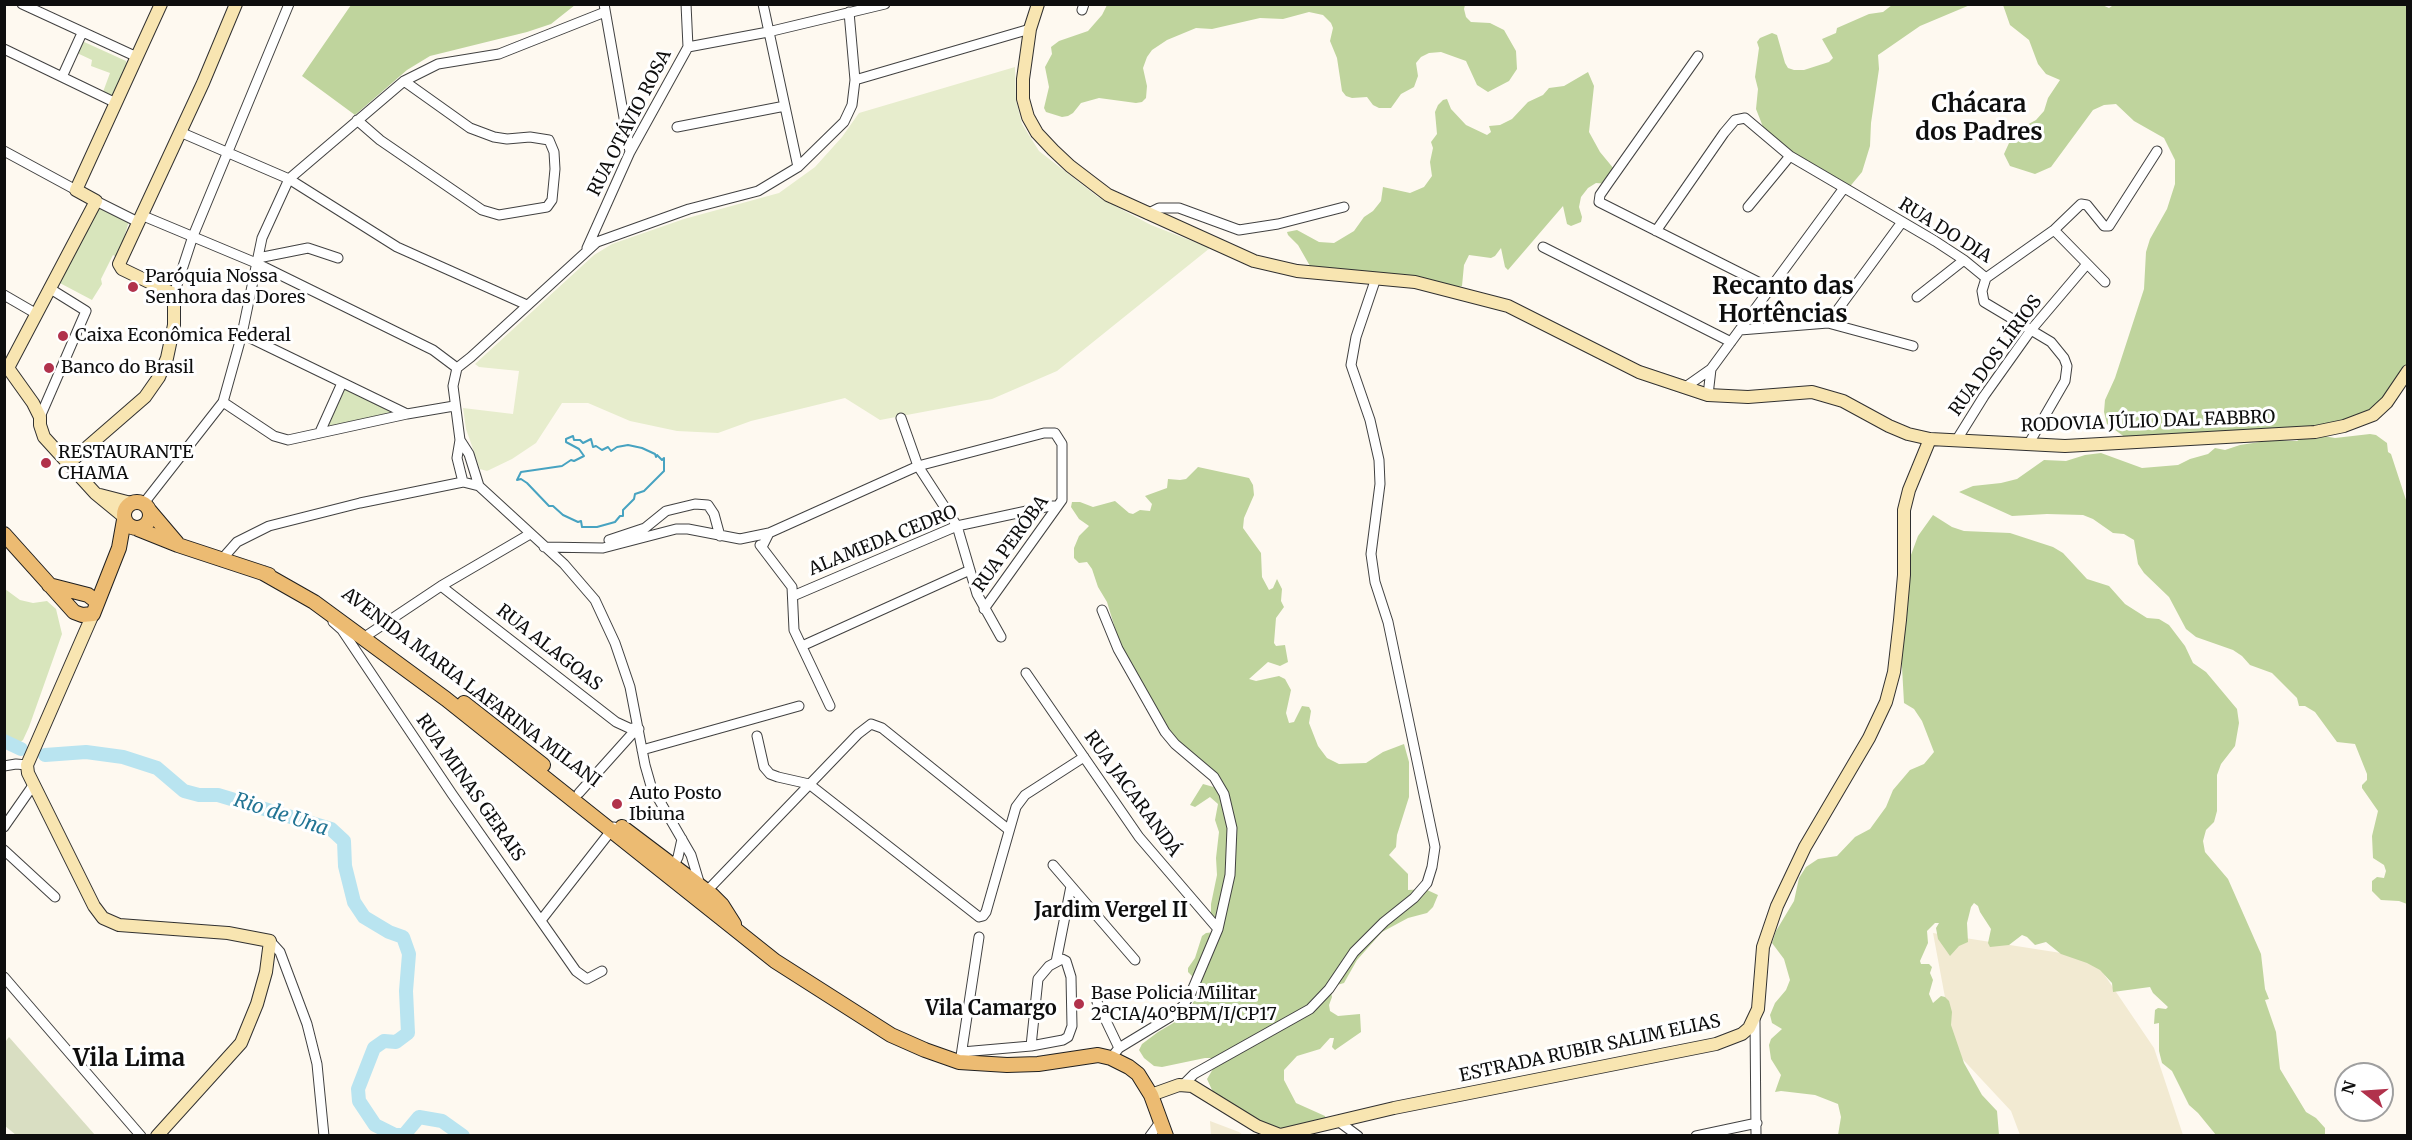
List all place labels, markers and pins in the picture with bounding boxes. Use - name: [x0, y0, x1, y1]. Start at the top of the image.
- place label: Paróquia Nossa Senhora das Dores: [145, 266, 305, 308]
- marker: Paróquia Nossa Senhora das Dores: [126, 280, 140, 294]
- place label: Caixa Econômica Federal: [75, 325, 291, 347]
- marker: Caixa Econômica Federal: [56, 329, 70, 343]
- place label: Banco do Brasil: [61, 357, 194, 379]
- marker: Banco do Brasil: [42, 361, 56, 375]
- place label: RESTAURANTE CHAMA: [58, 442, 194, 484]
- marker: RESTAURANTE CHAMA: [39, 456, 53, 470]
- place label: Auto Posto Ibiuna: [629, 783, 722, 826]
- marker: Auto Posto Ibiuna: [610, 797, 624, 811]
- place label: Base Policia Militar 2ªCIA/40°BPM/I/CP17: [1091, 983, 1277, 1026]
- marker: Base Policia Militar 2ªCIA/40°BPM/I/CP17: [1072, 997, 1086, 1011]

